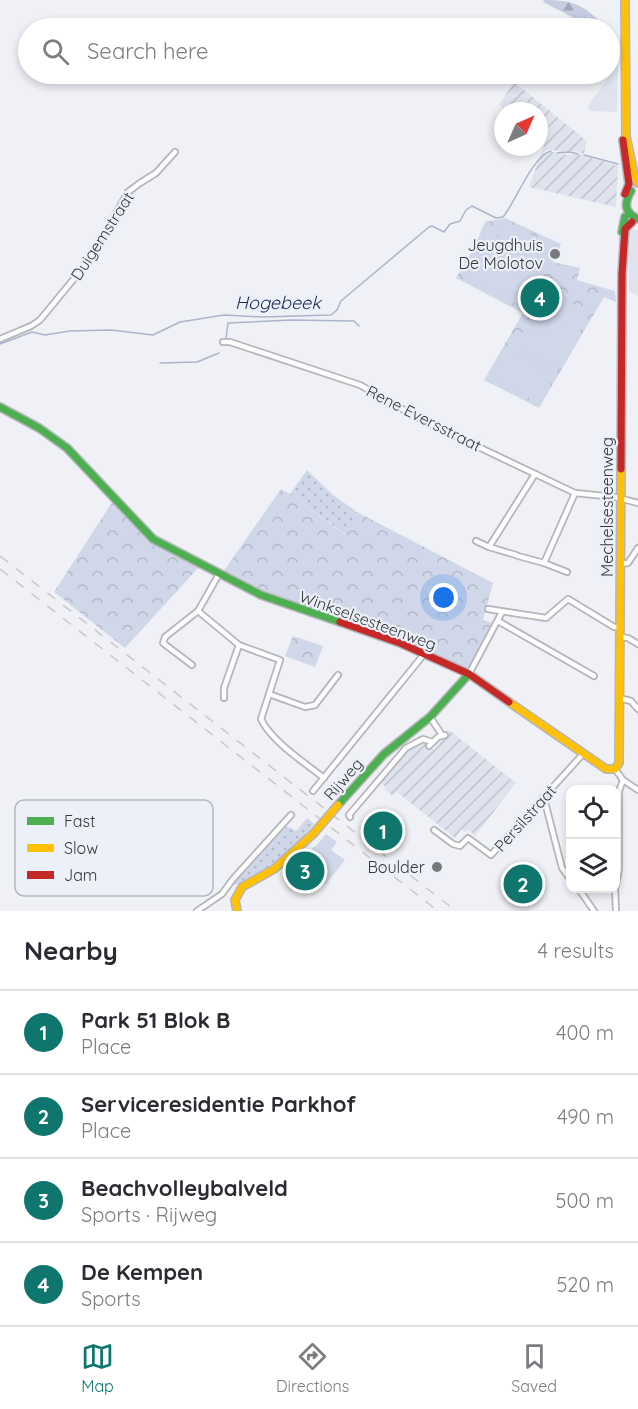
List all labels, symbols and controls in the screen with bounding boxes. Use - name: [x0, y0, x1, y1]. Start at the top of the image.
- search box: [18, 18, 620, 84]
- icon: search: [39, 35, 72, 68]
- text: Search here: [87, 37, 208, 65]
- north arrow: [494, 102, 548, 156]
- street label: Duigemstraat: [66, 188, 138, 284]
- place label: Jeugdhuis De Molotov: [458, 235, 543, 273]
- marker: Jeugdhuis De Molotov: [548, 247, 562, 261]
- pin: 4: [520, 276, 560, 320]
- water label: Hogebeek: [235, 291, 322, 314]
- street label: Rene Eversstraat: [363, 380, 485, 456]
- street label: Mechelsesteenweg: [597, 437, 617, 577]
- your location: [429, 583, 458, 612]
- street label: Winkselsesteenweg: [297, 586, 439, 654]
- street label: Rijweg: [319, 754, 367, 804]
- street label: Persilstraat: [490, 780, 560, 856]
- map controls: [566, 785, 620, 893]
- button: locate: [566, 785, 620, 839]
- legend: [15, 800, 213, 896]
- pin: 1: [364, 808, 403, 854]
- text: Fast: [64, 811, 95, 831]
- text: Slow: [64, 838, 98, 858]
- button: layers: [566, 839, 620, 893]
- pin: 3: [286, 848, 324, 894]
- place label: Boulder: [367, 857, 425, 877]
- marker: Boulder: [430, 860, 444, 874]
- pin: 2: [504, 862, 542, 906]
- text: Jam: [64, 865, 97, 885]
- text: Nearby: [24, 934, 118, 967]
- text: 4 results: [538, 938, 614, 963]
- text: Park 51 Blok B: [81, 1006, 230, 1034]
- text: 1: [40, 1020, 47, 1045]
- text: 400 m: [556, 1020, 614, 1045]
- text: Place: [81, 1034, 131, 1059]
- text: Serviceresidentie Parkhof: [81, 1090, 356, 1118]
- text: 2: [38, 1104, 49, 1129]
- text: 490 m: [557, 1104, 614, 1129]
- text: Place: [81, 1118, 131, 1143]
- text: Beachvolleybalveld: [81, 1174, 288, 1202]
- text: 3: [38, 1188, 49, 1213]
- text: 500 m: [556, 1188, 614, 1213]
- text: Sports · Rijweg: [81, 1202, 217, 1227]
- text: De Kempen: [81, 1258, 203, 1286]
- text: 4: [38, 1272, 49, 1297]
- text: 520 m: [556, 1272, 614, 1297]
- text: Sports: [81, 1286, 141, 1311]
- tab: Map: [81, 1340, 114, 1396]
- tab: Directions: [276, 1340, 349, 1396]
- tab: Saved: [511, 1340, 557, 1396]

